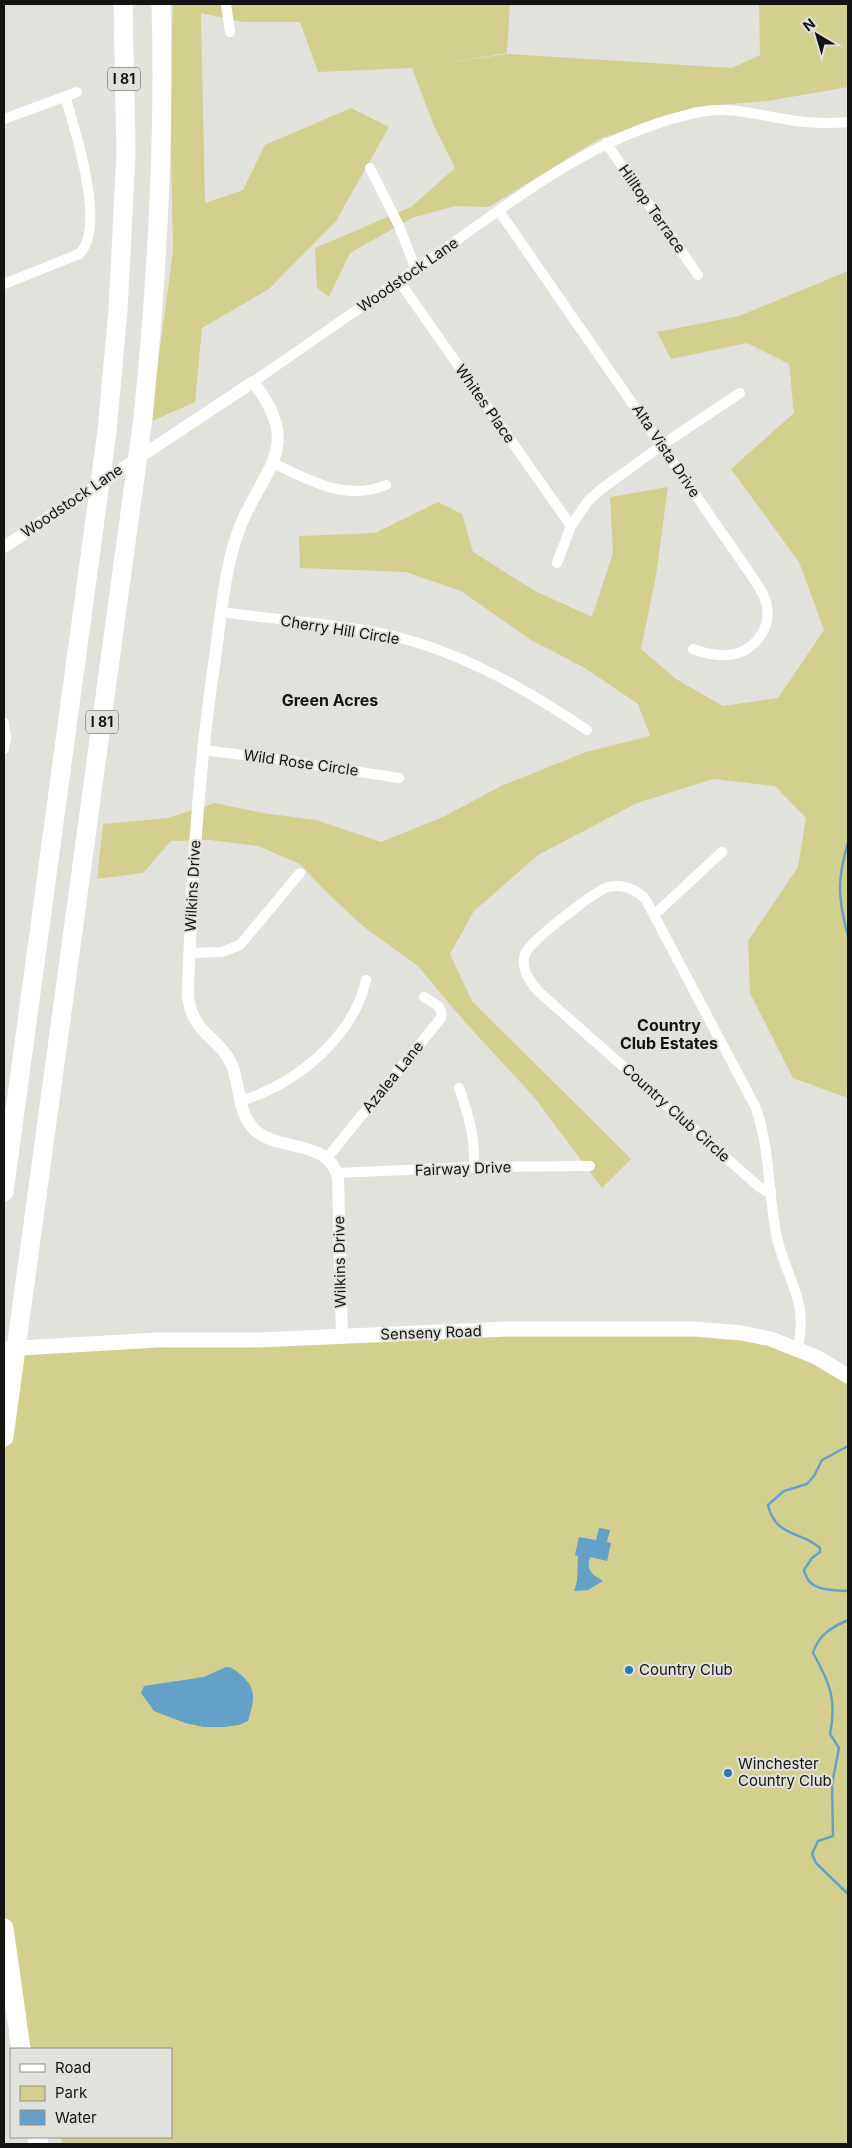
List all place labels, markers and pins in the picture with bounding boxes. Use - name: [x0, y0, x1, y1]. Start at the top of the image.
- place label: Country Club: [639, 1660, 733, 1679]
- marker: Country Club: [623, 1664, 635, 1676]
- place label: Winchester Country Club: [738, 1754, 832, 1790]
- marker: Winchester Country Club: [722, 1767, 734, 1779]

